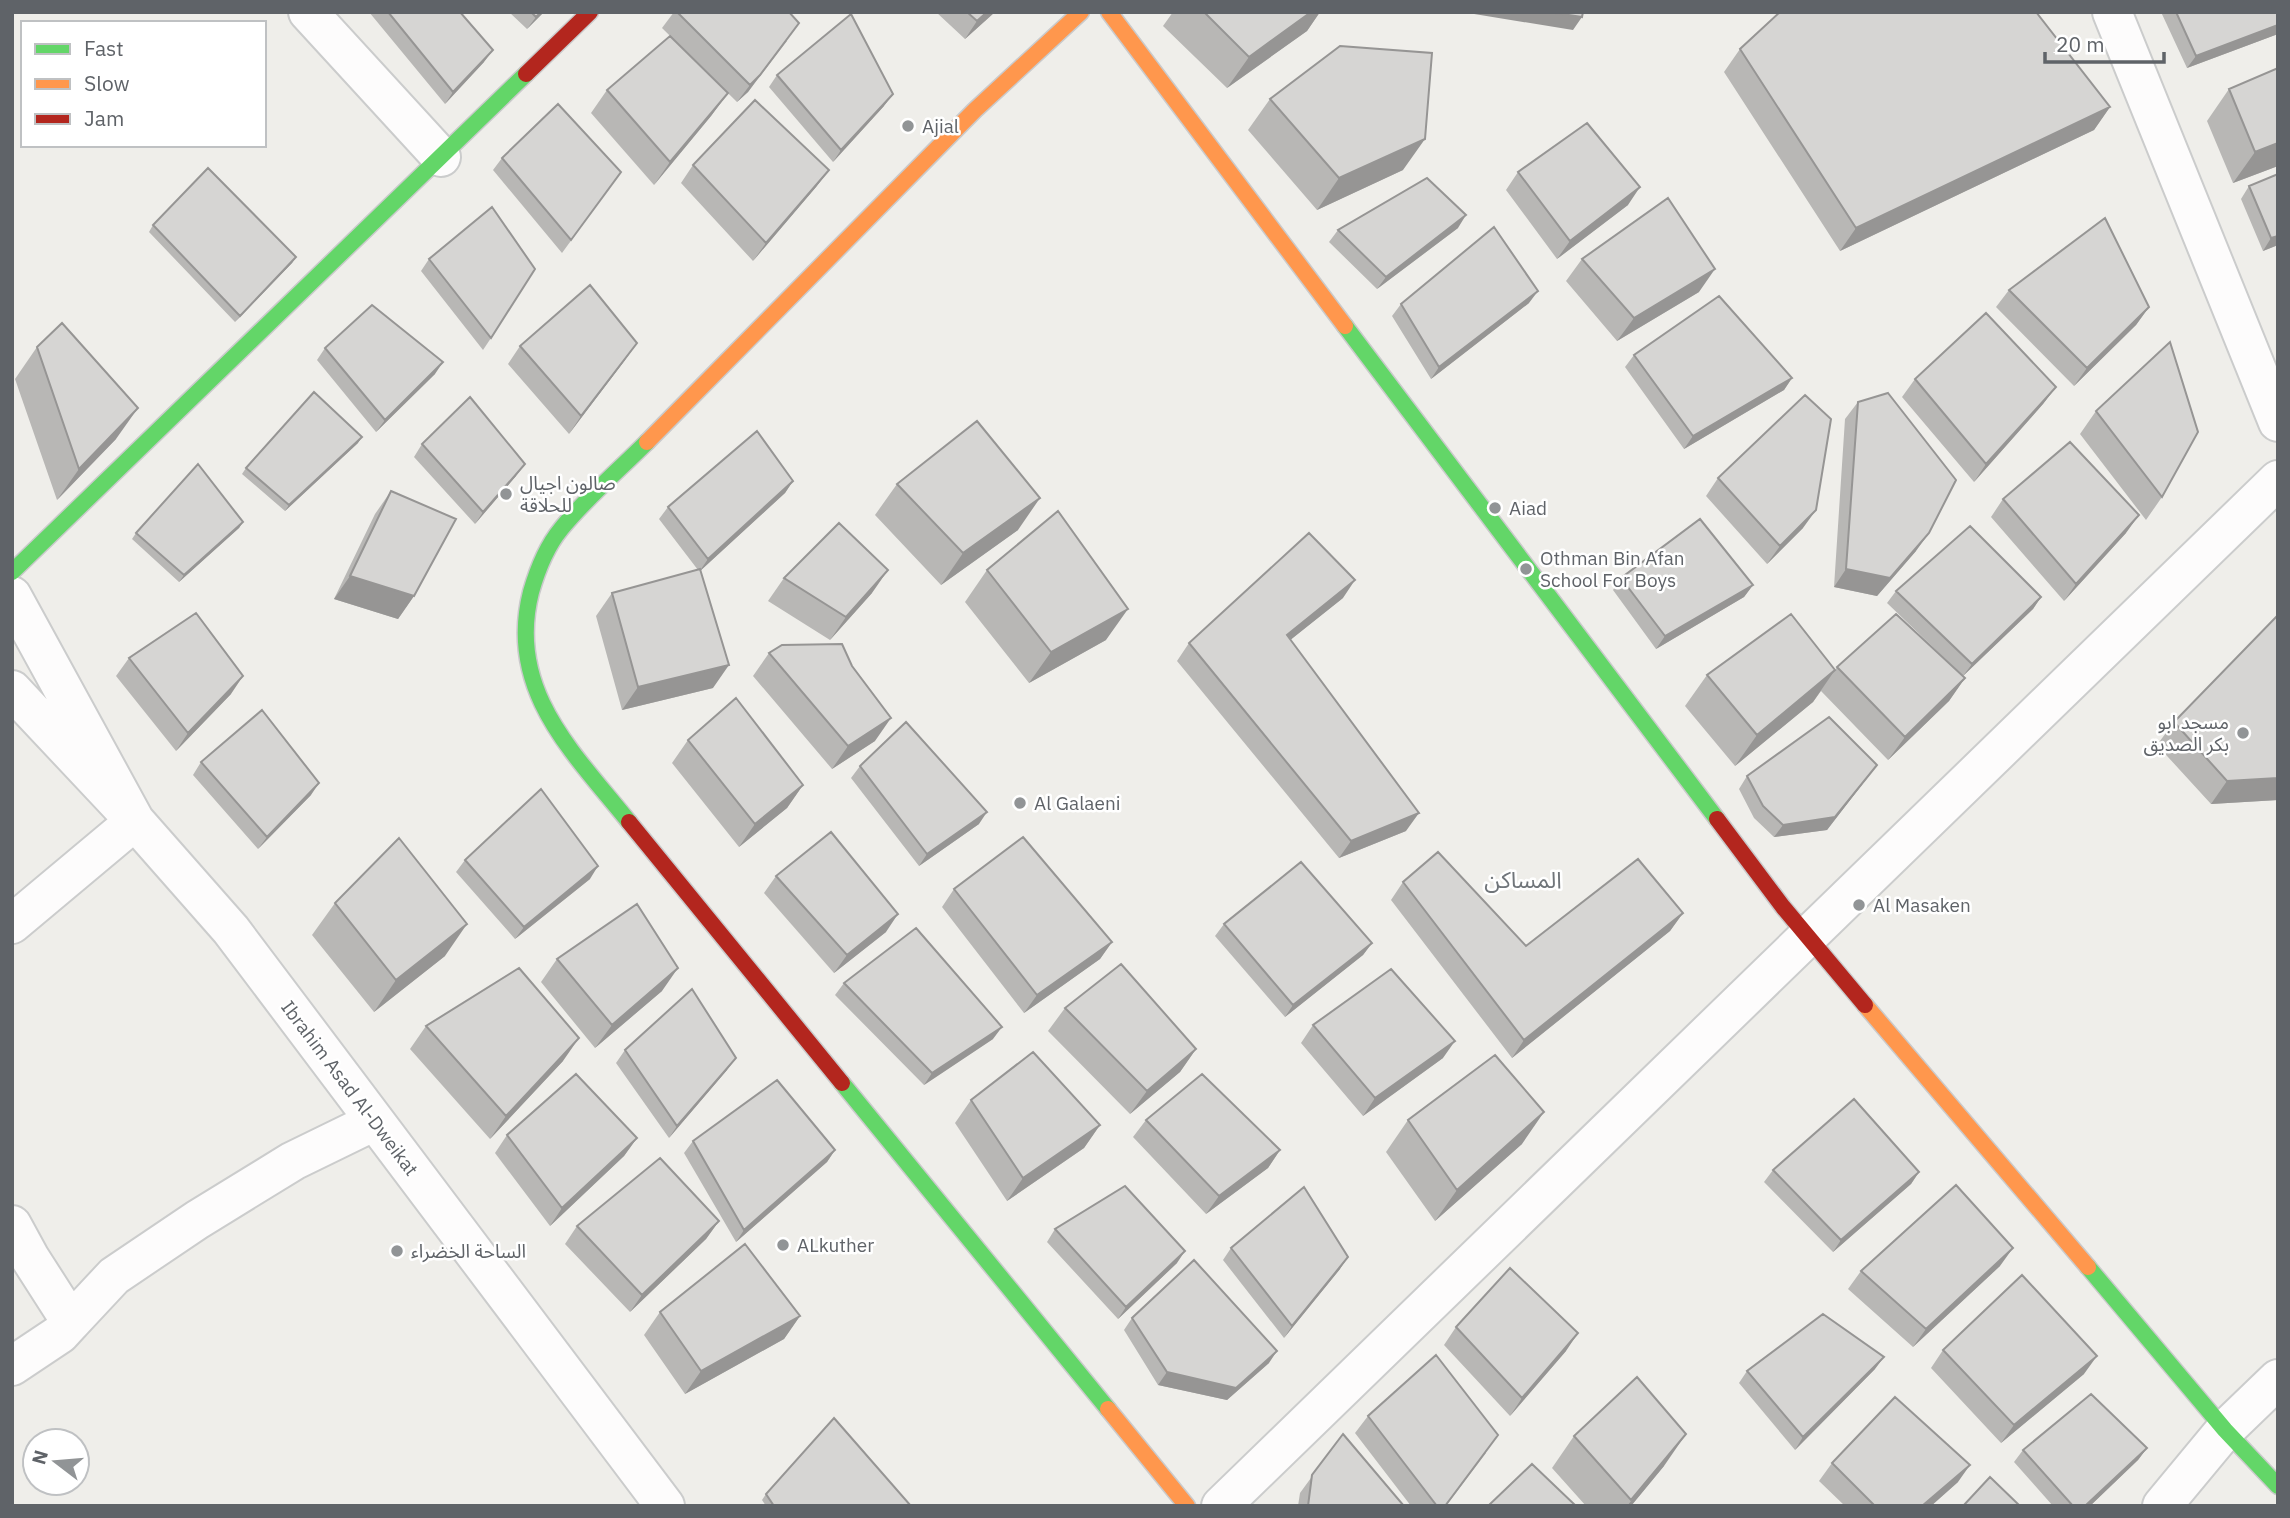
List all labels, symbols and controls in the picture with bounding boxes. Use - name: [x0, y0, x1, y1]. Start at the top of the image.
- legend: [21, 21, 266, 147]
- scale bar: [2045, 21, 2164, 65]
- text: 20 m: [2056, 30, 2105, 58]
- text: Fast: [84, 34, 124, 62]
- text: Slow: [84, 69, 130, 97]
- text: Jam: [84, 104, 124, 132]
- place label: Ajial: [922, 114, 959, 138]
- marker: Ajial: [900, 118, 916, 134]
- place label: صالون اجيال للحلاقة: [520, 471, 616, 517]
- marker: صالون اجيال للحلاقة: [498, 486, 514, 502]
- place label: Aiad: [1509, 496, 1547, 520]
- marker: Aiad: [1487, 500, 1503, 516]
- place label: Othman Bin Afan School For Boys: [1540, 546, 1685, 592]
- marker: Othman Bin Afan School For Boys: [1518, 561, 1534, 577]
- place label: مسجد ابو بكر الصديق: [2144, 710, 2229, 756]
- marker: مسجد ابو بكر الصديق: [2235, 725, 2251, 741]
- place label: Al Galaeni: [1034, 791, 1120, 815]
- marker: Al Galaeni: [1012, 795, 1028, 811]
- district label: المساكن: [1484, 864, 1562, 894]
- place label: Al Masaken: [1873, 893, 1971, 917]
- marker: Al Masaken: [1851, 897, 1867, 913]
- street label: Ibrahim Asad Al-Dweikat: [276, 996, 424, 1180]
- place label: ALkuther: [797, 1233, 874, 1257]
- marker: ALkuther: [775, 1237, 791, 1253]
- place label: الساحة الخضراء: [411, 1239, 526, 1263]
- marker: الساحة الخضراء: [389, 1243, 405, 1259]
- north arrow: [21, 1427, 91, 1497]
- text: N: [26, 1447, 53, 1467]

